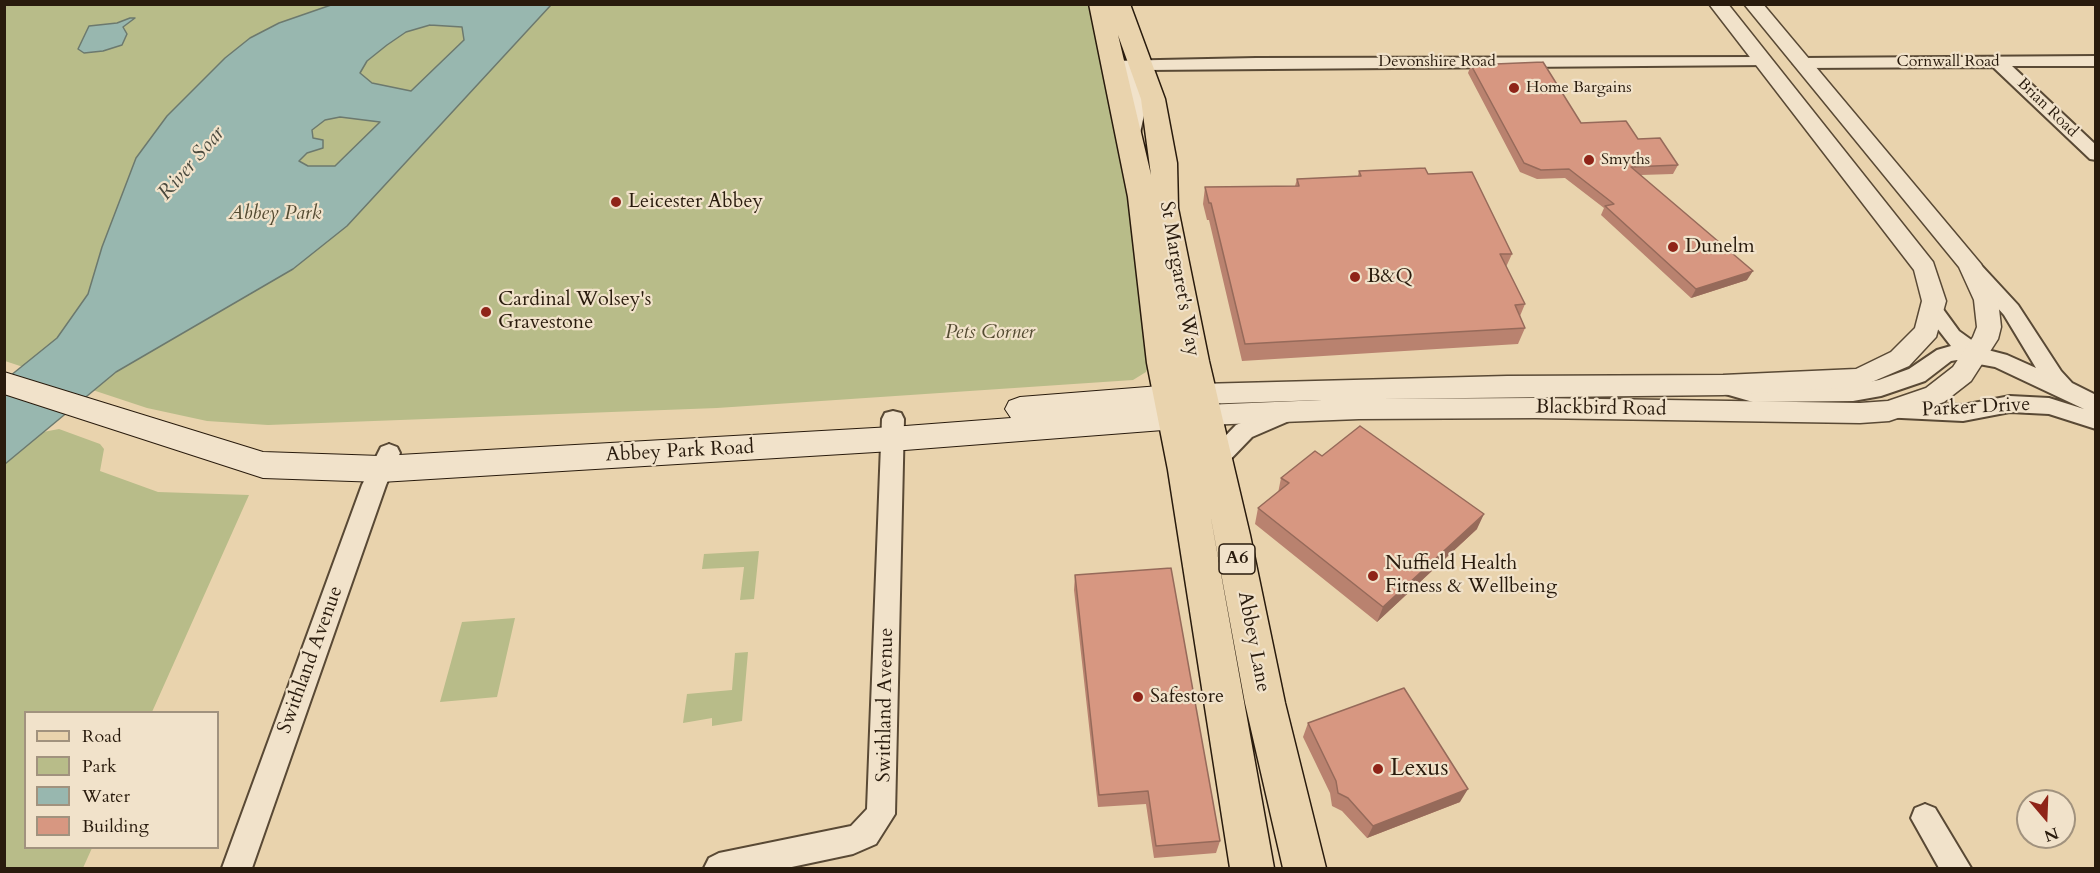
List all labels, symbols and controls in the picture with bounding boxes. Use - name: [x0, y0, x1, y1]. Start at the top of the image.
- street label: Devonshire Road: [1378, 52, 1496, 72]
- street label: Cornwall Road: [1896, 52, 2000, 72]
- street label: Brian Road: [2013, 74, 2081, 142]
- place label: Home Bargains: [1526, 78, 1632, 98]
- marker: Home Bargains: [1507, 81, 1521, 95]
- water label: River Soar: [153, 122, 231, 206]
- place label: Smyths: [1601, 150, 1650, 170]
- marker: Smyths: [1582, 153, 1596, 167]
- place label: Leicester Abbey: [628, 190, 763, 214]
- marker: Leicester Abbey: [609, 195, 623, 209]
- street label: St Margaret's Way: [1154, 200, 1204, 358]
- park label: Abbey Park: [229, 202, 321, 226]
- place label: Dunelm: [1685, 235, 1755, 259]
- marker: Dunelm: [1666, 240, 1680, 254]
- place label: B&Q: [1367, 265, 1413, 289]
- marker: B&Q: [1348, 270, 1362, 284]
- place label: Cardinal Wolsey's Gravestone: [498, 288, 652, 335]
- marker: Cardinal Wolsey's Gravestone: [479, 305, 493, 319]
- park label: Pets Corner: [945, 321, 1035, 345]
- street label: Parker Drive: [1921, 393, 2031, 423]
- street label: Blackbird Road: [1535, 396, 1667, 422]
- street label: Abbey Park Road: [605, 436, 755, 468]
- road number: A6: [1219, 544, 1255, 574]
- place label: Nuffield Health Fitness & Wellbeing: [1385, 552, 1557, 599]
- marker: Nuffield Health Fitness & Wellbeing: [1366, 569, 1380, 583]
- street label: Swithland Avenue: [273, 583, 349, 737]
- street label: Abbey Lane: [1231, 590, 1275, 694]
- street label: Swithland Avenue: [873, 627, 899, 783]
- place label: Safestore: [1150, 685, 1224, 709]
- marker: Safestore: [1131, 690, 1145, 704]
- legend: [24, 711, 219, 849]
- text: Road: [82, 724, 122, 749]
- text: Park: [82, 754, 117, 779]
- place label: Lexus: [1390, 755, 1449, 783]
- marker: Lexus: [1371, 762, 1385, 776]
- text: Water: [82, 784, 130, 809]
- north arrow: [2016, 789, 2076, 849]
- text: Building: [82, 814, 149, 839]
- text: N: [2041, 821, 2061, 847]

